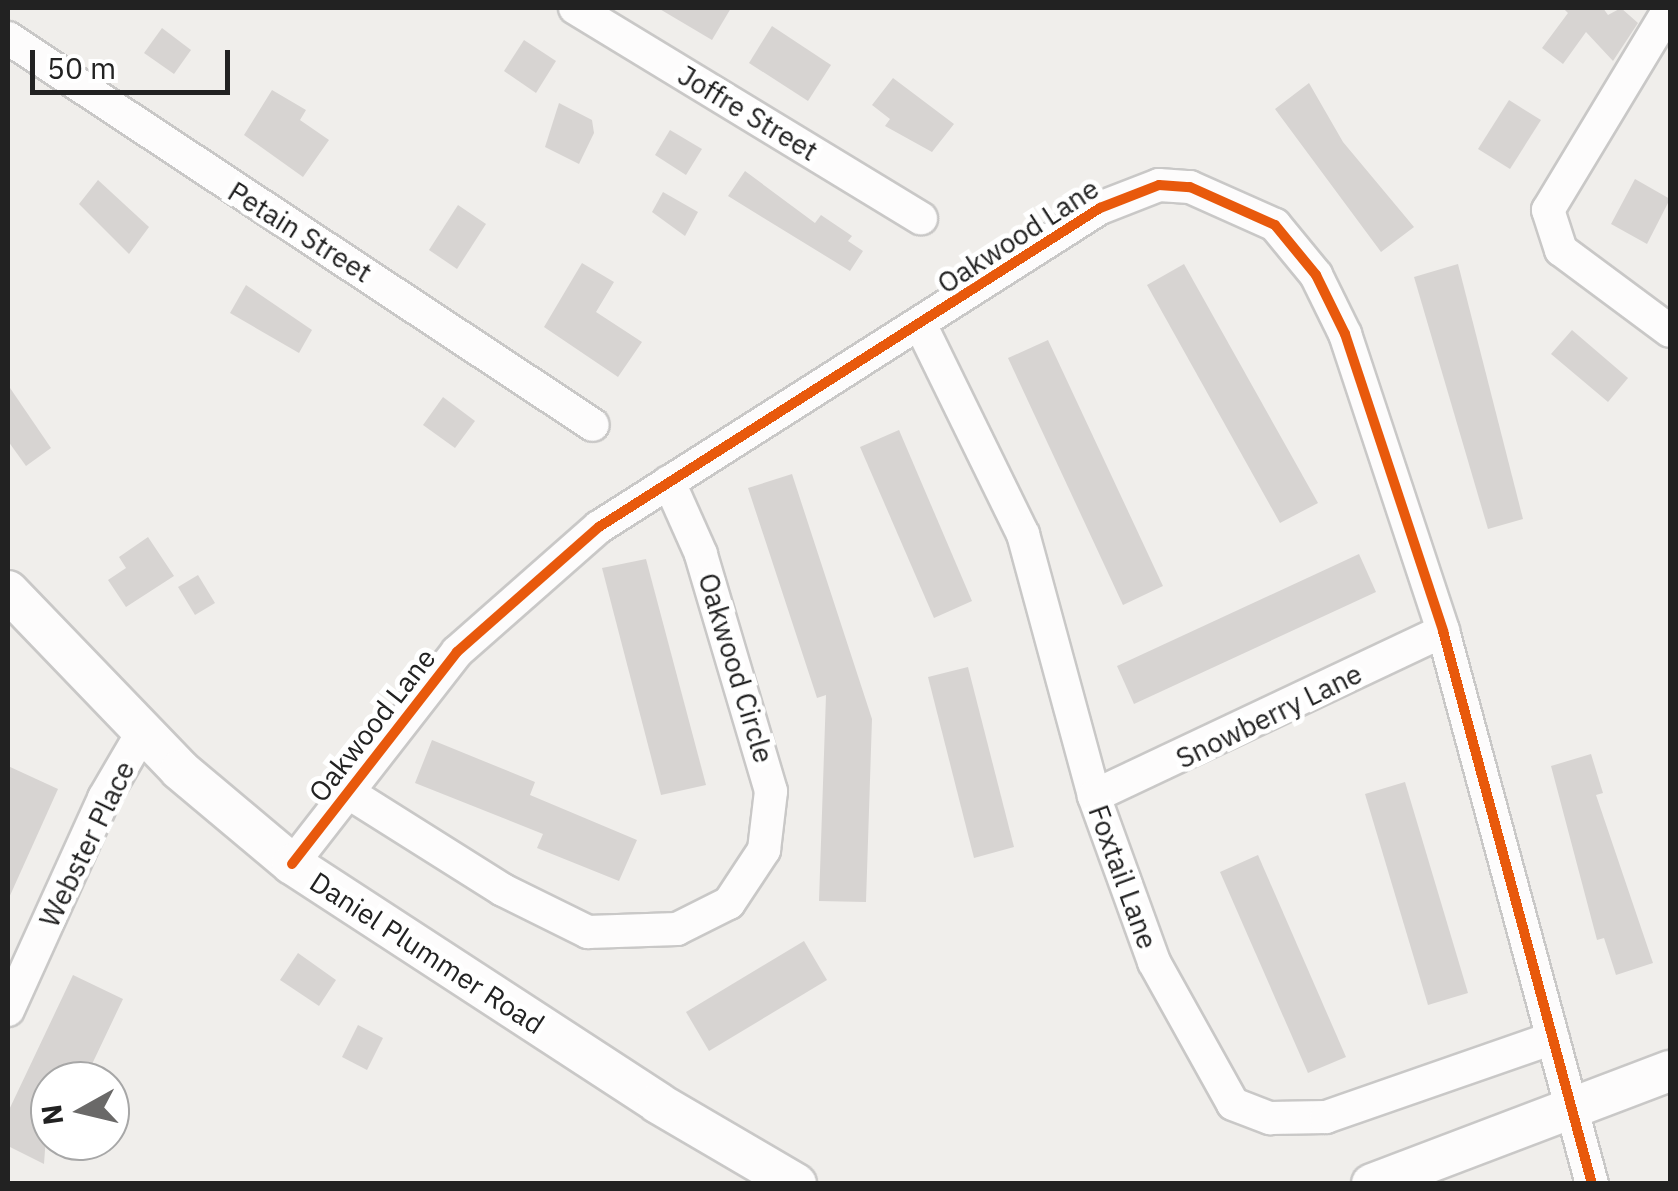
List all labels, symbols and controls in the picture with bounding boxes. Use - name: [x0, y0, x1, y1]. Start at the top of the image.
- scale bar: [35, 30, 235, 92]
- text: 50 m: [47, 48, 116, 87]
- street label: Joffre Street: [672, 58, 824, 168]
- street label: Oakwood Lane: [931, 171, 1105, 301]
- street label: Petain Street: [222, 175, 378, 289]
- street label: Oakwood Circle: [691, 569, 781, 767]
- street label: Oakwood Lane: [302, 642, 442, 808]
- street label: Snowberry Lane: [1171, 657, 1367, 775]
- street label: Webster Place: [32, 756, 142, 932]
- street label: Foxtail Lane: [1081, 800, 1165, 954]
- street label: Daniel Plummer Road: [304, 865, 550, 1041]
- north arrow: [30, 1061, 130, 1161]
- text: N: [32, 1102, 72, 1128]

